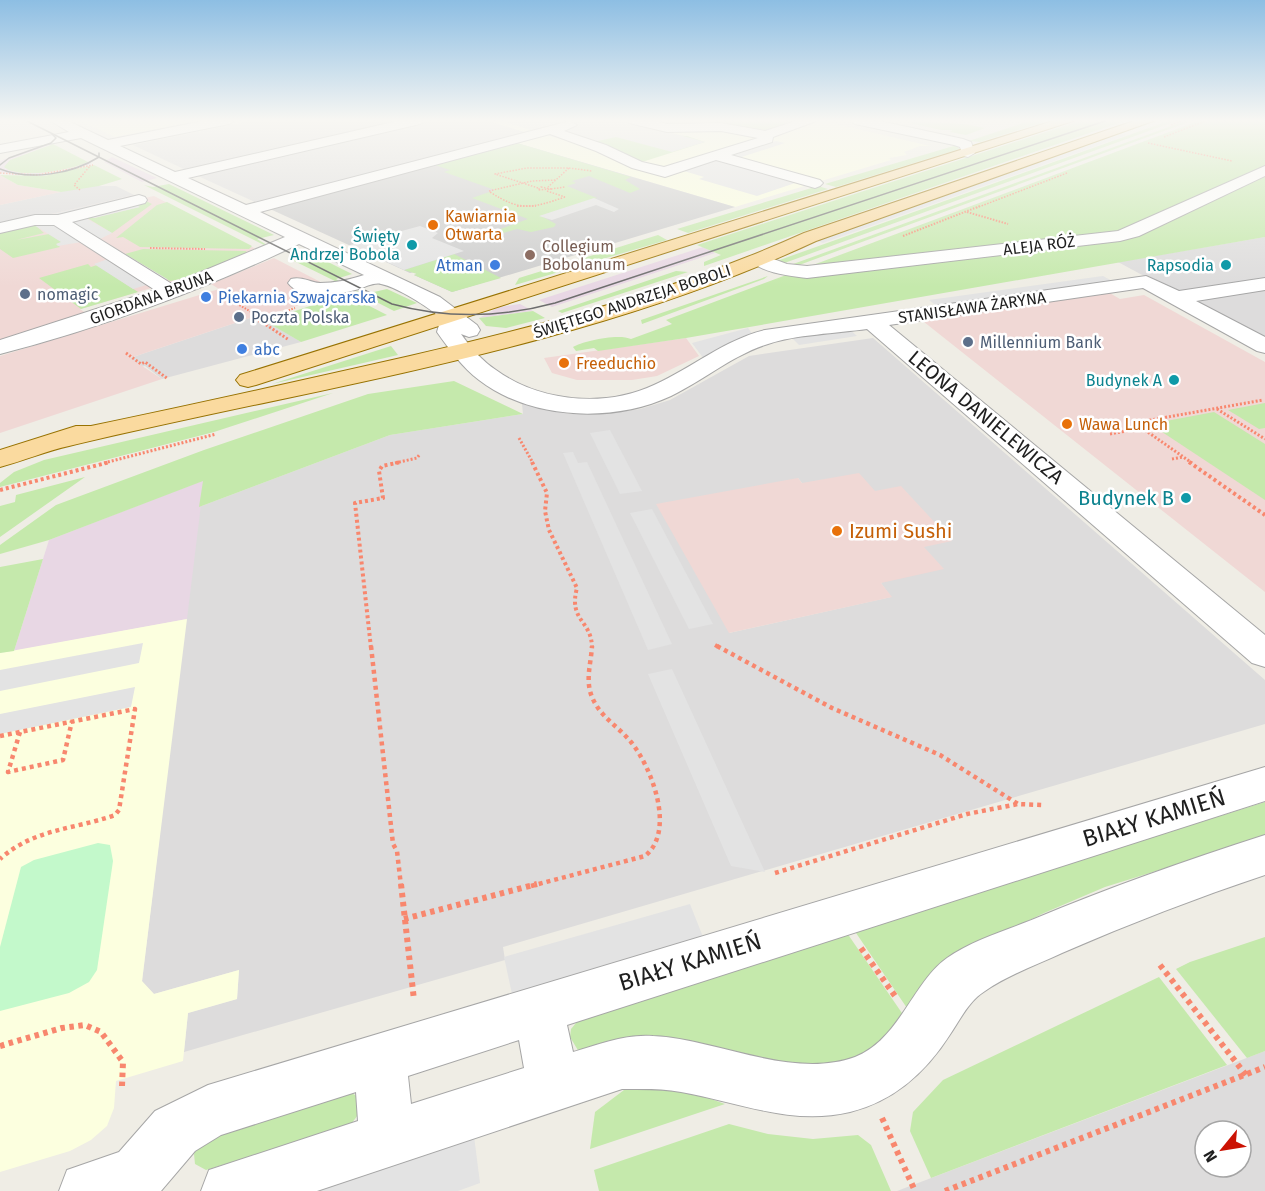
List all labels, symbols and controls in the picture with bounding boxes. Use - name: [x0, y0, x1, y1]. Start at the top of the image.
- place label: Kawiarnia Otwarta: [445, 207, 516, 244]
- marker: Kawiarnia Otwarta: [426, 218, 440, 232]
- place label: Święty Andrzej Bobola: [290, 226, 400, 264]
- street label: ALEJA RÓŻ: [1002, 231, 1076, 259]
- place label: Collegium Bobolanum: [542, 237, 626, 274]
- marker: Święty Andrzej Bobola: [405, 238, 419, 252]
- marker: Collegium Bobolanum: [523, 248, 537, 262]
- place label: Atman: [436, 256, 483, 275]
- place label: Rapsodia: [1147, 256, 1214, 275]
- marker: Atman: [488, 258, 502, 272]
- marker: Rapsodia: [1219, 258, 1233, 272]
- street label: ŚWIĘTEGO ANDRZEJA BOBOLI: [531, 260, 733, 342]
- street label: GIORDANA BRUNA: [87, 266, 216, 328]
- place label: nomagic: [37, 285, 99, 304]
- marker: nomagic: [18, 287, 32, 301]
- street label: STANISŁAWA ŻARYNA: [897, 287, 1048, 327]
- place label: Piekarnia Szwajcarska: [218, 288, 376, 307]
- marker: Piekarnia Szwajcarska: [199, 290, 213, 304]
- place label: Poczta Polska: [251, 308, 349, 327]
- marker: Poczta Polska: [232, 310, 246, 324]
- place label: Millennium Bank: [980, 333, 1102, 352]
- marker: Millennium Bank: [961, 335, 975, 349]
- place label: abc: [254, 340, 280, 359]
- marker: abc: [235, 342, 249, 356]
- street label: LEONA DANIELEWICZA: [904, 345, 1069, 489]
- place label: Freeduchio: [576, 354, 656, 373]
- marker: Freeduchio: [557, 356, 571, 370]
- place label: Budynek A: [1086, 371, 1163, 390]
- marker: Budynek A: [1167, 373, 1181, 387]
- place label: Wawa Lunch: [1079, 415, 1168, 434]
- marker: Wawa Lunch: [1060, 417, 1074, 431]
- place label: Budynek B: [1078, 486, 1174, 510]
- marker: Budynek B: [1179, 491, 1193, 505]
- place label: Izumi Sushi: [849, 519, 952, 543]
- marker: Izumi Sushi: [830, 524, 844, 538]
- street label: BIAŁY KAMIEŃ: [1079, 782, 1229, 853]
- street label: BIAŁY KAMIEŃ: [615, 926, 765, 997]
- north arrow: [1193, 1119, 1253, 1179]
- text: N: [1200, 1147, 1221, 1166]

